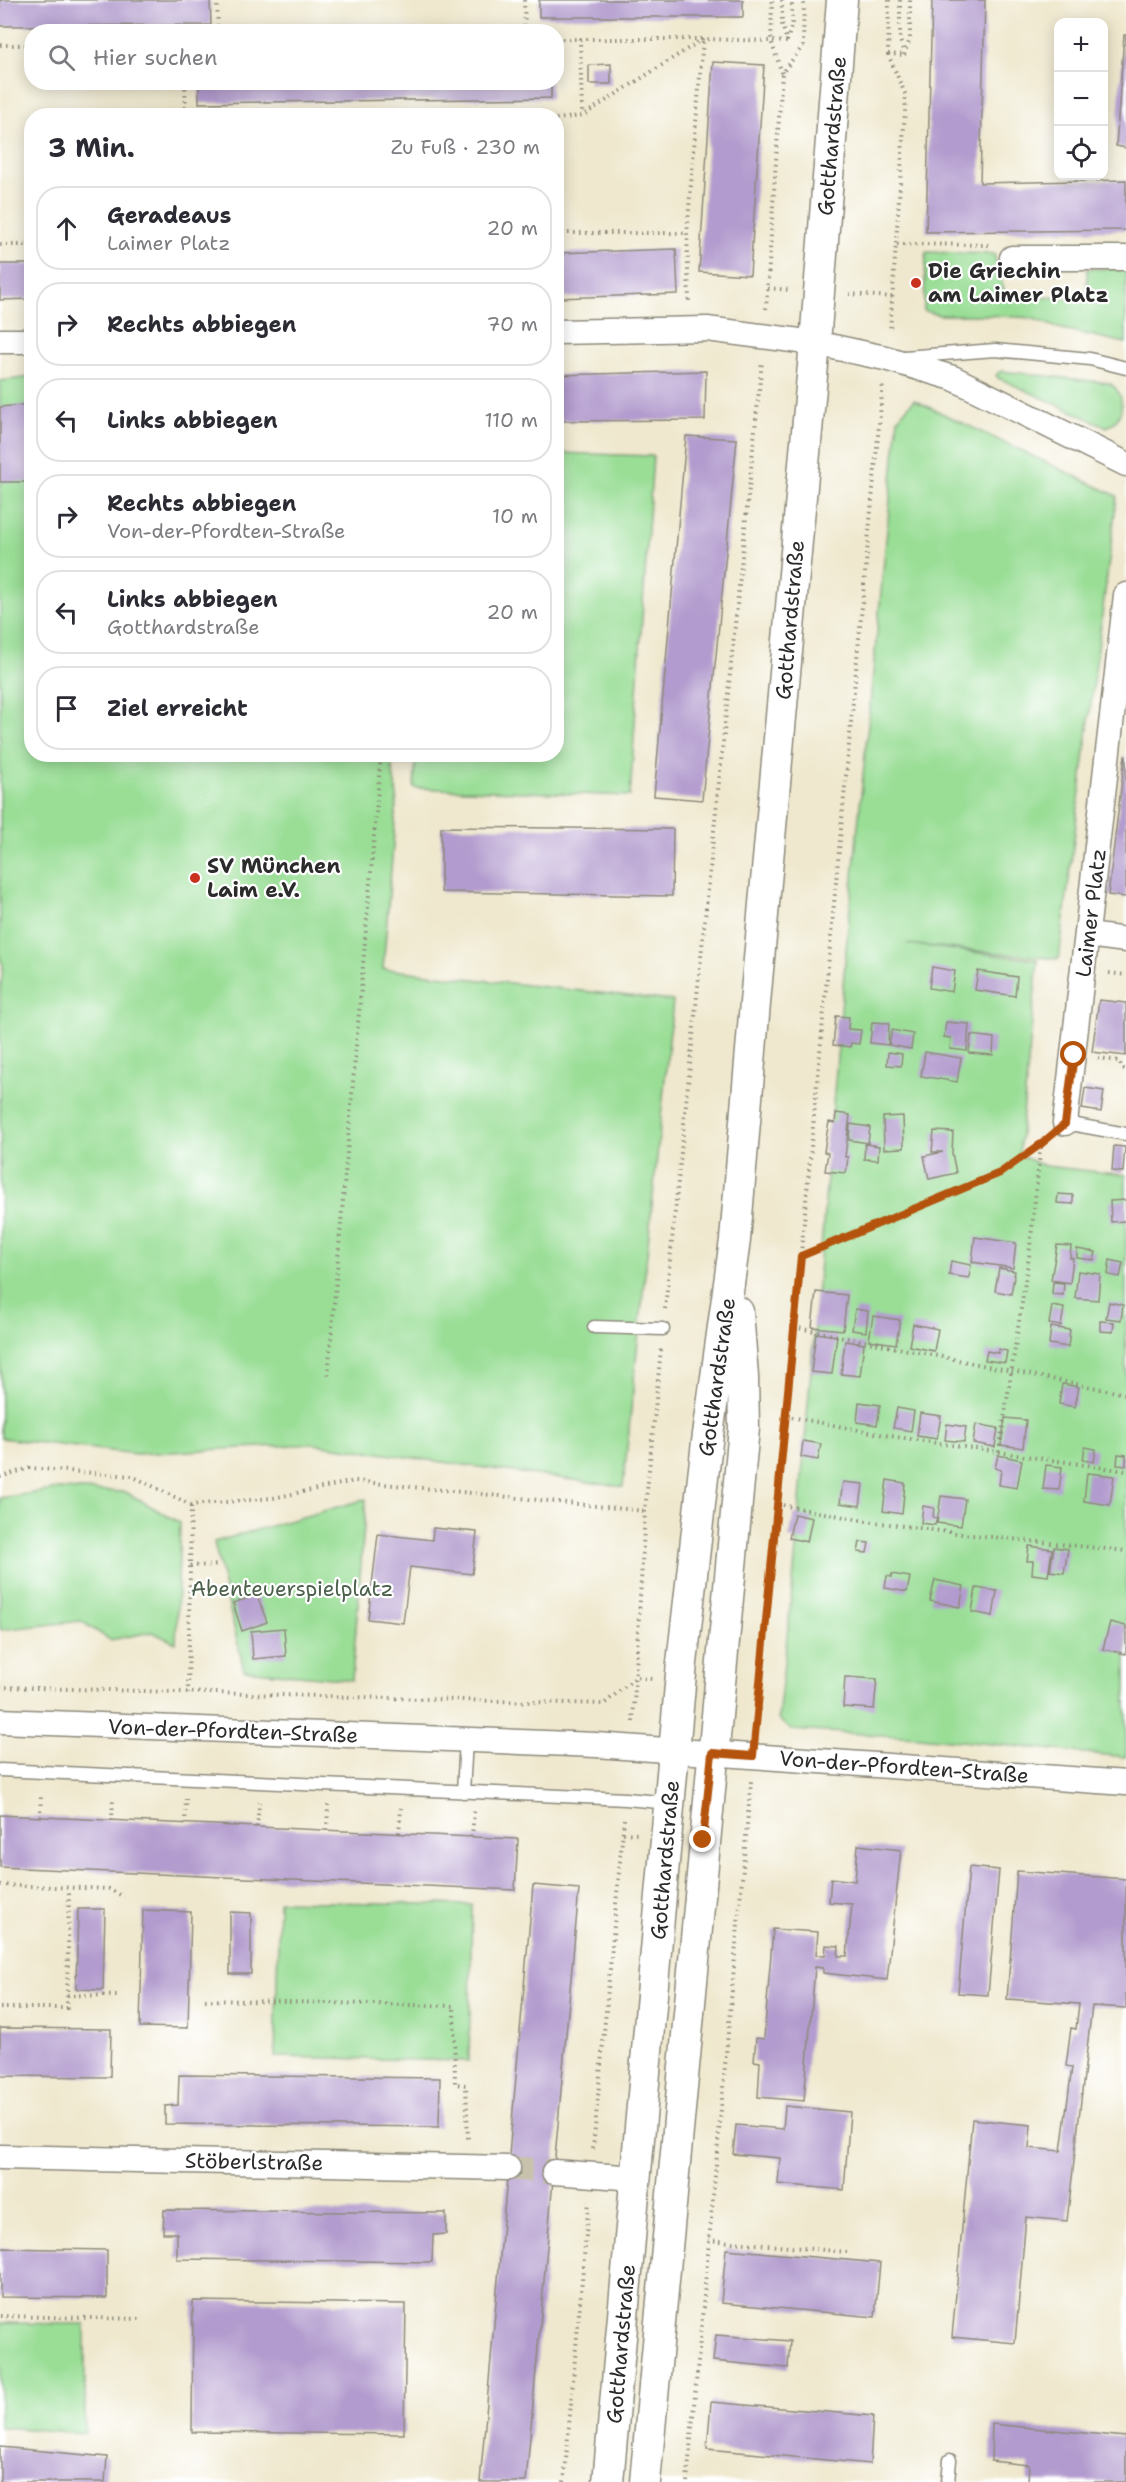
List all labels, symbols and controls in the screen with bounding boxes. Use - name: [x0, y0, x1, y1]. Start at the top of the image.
- map controls: [1054, 18, 1108, 180]
- button: +: [1054, 18, 1108, 72]
- search box: [24, 24, 564, 90]
- icon: search: [45, 41, 78, 74]
- text: Hier suchen: [93, 43, 218, 72]
- street label: Gotthardstraße: [811, 55, 853, 217]
- button: −: [1054, 72, 1108, 126]
- button: locate: [1054, 126, 1108, 180]
- text: 3 Min.: [48, 130, 135, 165]
- text: Zu Fuß · 230 m: [391, 134, 540, 160]
- text: Geradeaus: [107, 201, 231, 230]
- icon: ahead: [50, 212, 83, 245]
- text: 20 m: [487, 215, 538, 241]
- text: Laimer Platz: [107, 230, 230, 256]
- place label: Die Griechin am Laimer Platz: [928, 257, 1109, 309]
- marker: Die Griechin am Laimer Platz: [909, 276, 923, 290]
- icon: right: [50, 308, 83, 341]
- text: Rechts abbiegen: [107, 310, 296, 339]
- text: 70 m: [486, 311, 538, 337]
- icon: left: [50, 404, 83, 437]
- text: Links abbiegen: [107, 406, 278, 435]
- text: 110 m: [484, 407, 538, 433]
- text: Rechts abbiegen: [107, 489, 296, 518]
- icon: right: [50, 500, 83, 533]
- text: 10 m: [492, 503, 538, 529]
- text: Von-der-Pfordten-Straße: [107, 518, 345, 544]
- street label: Gotthardstraße: [769, 539, 811, 701]
- text: Links abbiegen: [107, 585, 278, 614]
- icon: left: [50, 596, 83, 629]
- text: 20 m: [487, 599, 538, 625]
- text: Gotthardstraße: [107, 614, 259, 640]
- icon: arrive: [50, 692, 83, 725]
- text: Ziel erreicht: [107, 694, 248, 723]
- street label: Laimer Platz: [1069, 847, 1113, 979]
- place label: SV München Laim e.V.: [207, 852, 341, 904]
- marker: SV München Laim e.V.: [188, 871, 202, 885]
- route start: [1060, 1041, 1086, 1067]
- street label: Gotthardstraße: [692, 1296, 742, 1458]
- park label: Abenteuerspielplatz: [191, 1575, 393, 1603]
- street label: Von-der-Pfordten-Straße: [107, 1713, 359, 1749]
- street label: Von-der-Pfordten-Straße: [778, 1744, 1030, 1790]
- street label: Gotthardstraße: [644, 1779, 686, 1941]
- route end: [689, 1826, 715, 1852]
- street label: Stöberlstraße: [185, 2147, 323, 2177]
- street label: Gotthardstraße: [600, 2263, 642, 2425]

